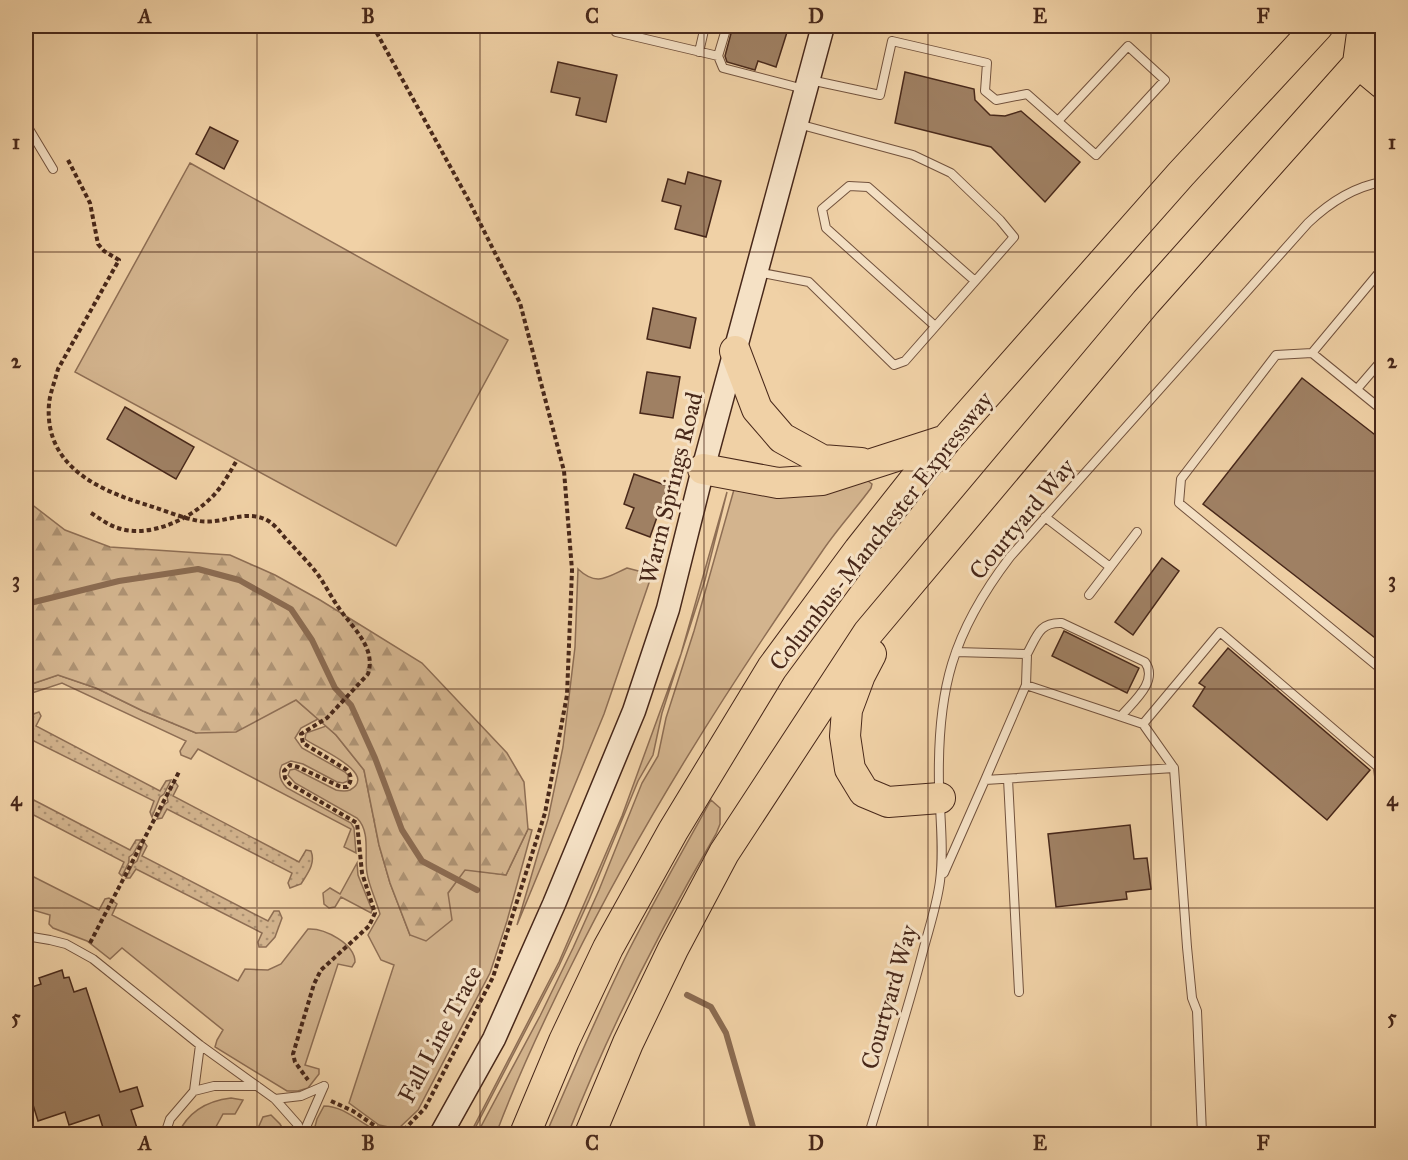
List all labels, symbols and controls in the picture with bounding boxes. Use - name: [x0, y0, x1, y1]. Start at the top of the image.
- text: A: [136, 4, 152, 28]
- text: B: [361, 4, 375, 28]
- text: C: [585, 4, 599, 28]
- text: D: [808, 4, 824, 28]
- text: E: [1033, 4, 1048, 28]
- text: F: [1256, 4, 1270, 28]
- text: 1: [12, 130, 20, 154]
- text: 1: [1388, 130, 1396, 154]
- text: 2: [11, 349, 22, 373]
- text: 2: [1387, 349, 1398, 373]
- street label: Columbus-Manchester Expressway: [763, 385, 1000, 677]
- street label: Warm Springs Road: [633, 389, 709, 587]
- street label: Courtyard Way: [963, 452, 1082, 586]
- text: 3: [12, 568, 20, 593]
- text: 3: [1388, 568, 1396, 593]
- text: 4: [10, 787, 22, 812]
- text: 4: [1386, 787, 1398, 812]
- street label: Courtyard Way: [854, 921, 924, 1073]
- street label: Fall Line Trace: [391, 960, 489, 1108]
- text: 5: [11, 1005, 21, 1029]
- text: 5: [1387, 1005, 1397, 1029]
- text: A: [136, 1131, 152, 1155]
- text: B: [361, 1131, 375, 1155]
- text: C: [585, 1131, 599, 1155]
- text: D: [808, 1131, 824, 1155]
- text: E: [1033, 1131, 1048, 1155]
- text: F: [1256, 1131, 1270, 1155]

